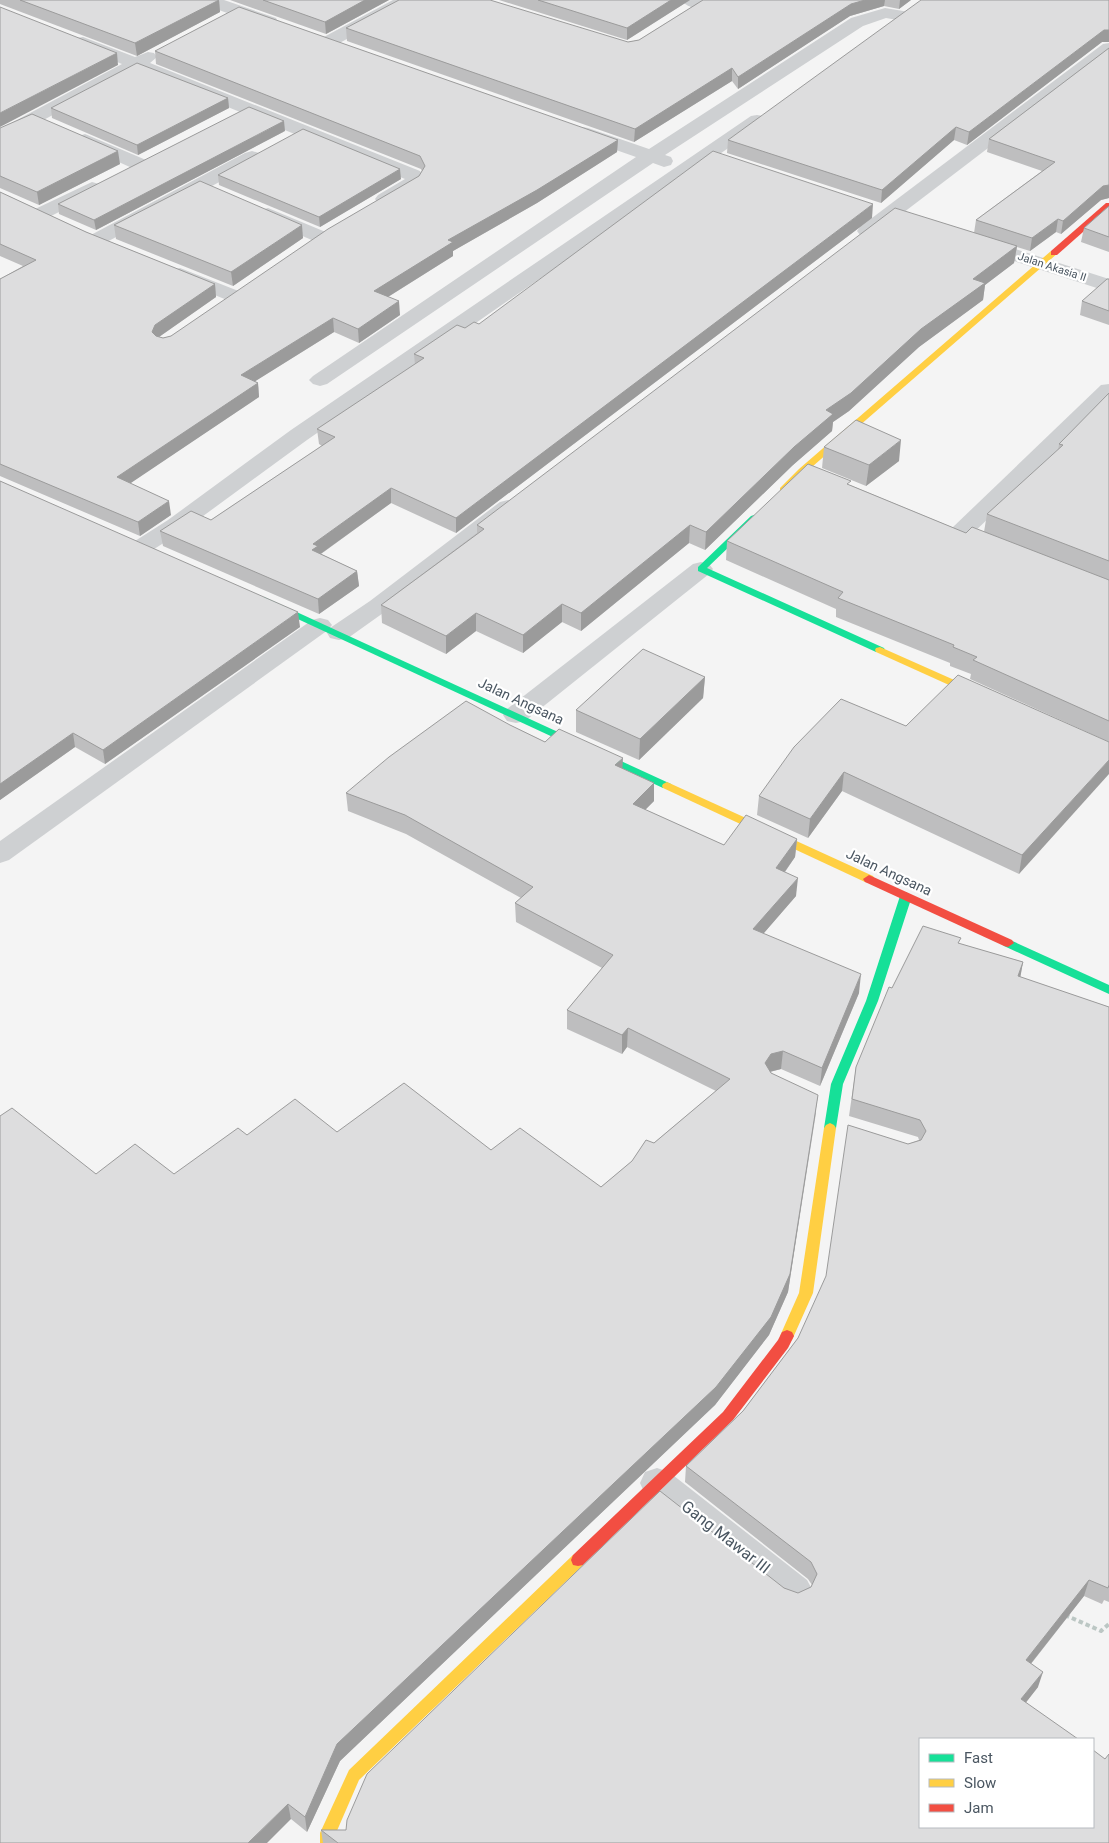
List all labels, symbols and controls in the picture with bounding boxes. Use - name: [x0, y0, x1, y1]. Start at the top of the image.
- street label: Jalan Akasia II: [1016, 250, 1088, 284]
- street label: Jalan Angsana: [476, 674, 566, 728]
- street label: Jalan Angsana: [844, 845, 934, 899]
- street label: Gang Mawar III: [678, 1497, 774, 1577]
- legend: [919, 1738, 1094, 1828]
- text: Fast: [964, 1749, 993, 1767]
- text: Slow: [964, 1774, 996, 1792]
- text: Jam: [964, 1799, 994, 1817]

